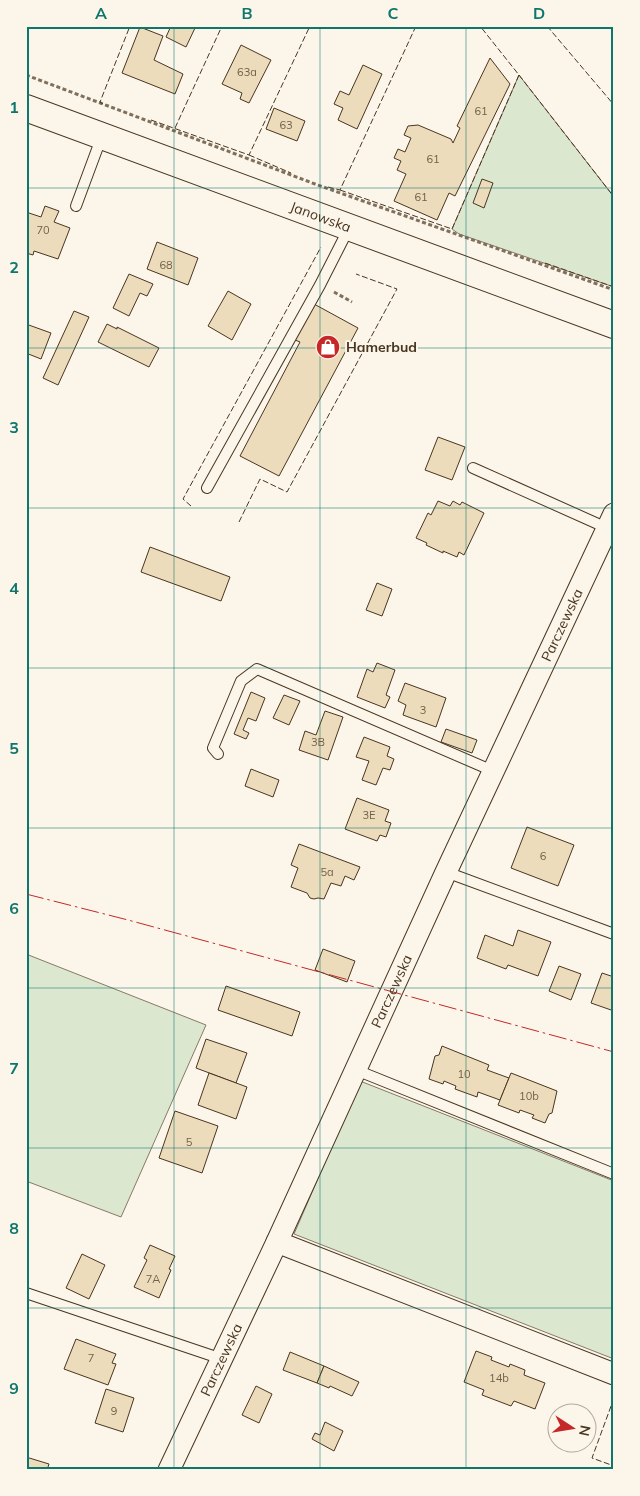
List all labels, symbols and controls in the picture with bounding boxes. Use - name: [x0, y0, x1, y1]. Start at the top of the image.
- text: A: [95, 3, 107, 23]
- text: B: [241, 3, 253, 23]
- text: C: [388, 3, 399, 23]
- text: D: [533, 3, 545, 23]
- house number: 63a: [237, 65, 257, 79]
- text: 1: [9, 97, 19, 117]
- house number: 61: [474, 104, 488, 118]
- house number: 63: [279, 118, 293, 132]
- house number: 61: [426, 152, 440, 166]
- house number: 61: [414, 190, 428, 204]
- street label: Janowska: [288, 197, 354, 236]
- house number: 70: [36, 223, 50, 237]
- text: 2: [9, 257, 19, 277]
- house number: 68: [159, 258, 173, 272]
- shop icon: Hamerbud: [315, 334, 341, 360]
- place label: Hamerbud: [346, 338, 417, 356]
- text: 3: [9, 417, 19, 437]
- text: 4: [9, 578, 19, 598]
- street label: Parczewska: [537, 586, 587, 664]
- house number: 3: [420, 703, 426, 717]
- house number: 3B: [311, 735, 325, 749]
- text: 5: [9, 738, 19, 758]
- house number: 3E: [362, 808, 376, 822]
- house number: 6: [540, 849, 547, 863]
- house number: 5a: [320, 865, 334, 879]
- text: 6: [9, 898, 19, 918]
- street label: Parczewska: [367, 952, 416, 1031]
- text: 7: [9, 1058, 19, 1078]
- house number: 10: [457, 1067, 471, 1081]
- house number: 10b: [519, 1089, 539, 1103]
- house number: 5: [186, 1135, 193, 1149]
- text: 8: [9, 1218, 19, 1238]
- house number: 7A: [146, 1272, 160, 1286]
- street label: Parczewska: [196, 1320, 246, 1399]
- house number: 7: [88, 1351, 94, 1365]
- house number: 14b: [489, 1371, 509, 1385]
- text: 9: [9, 1378, 19, 1398]
- house number: 9: [111, 1404, 117, 1418]
- north arrow: [548, 1404, 598, 1454]
- text: N: [575, 1424, 595, 1438]

